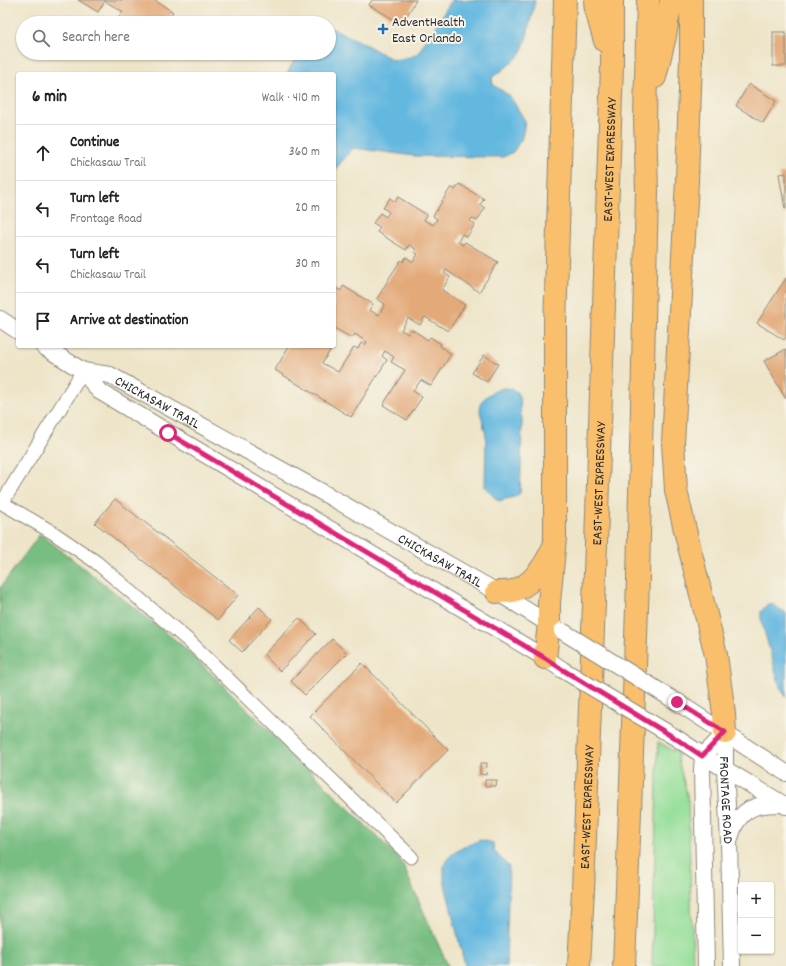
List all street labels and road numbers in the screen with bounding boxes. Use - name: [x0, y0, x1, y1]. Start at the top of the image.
- street label: EAST-WEST EXPRESSWAY: [599, 96, 623, 222]
- street label: CHICKASAW TRAIL: [111, 372, 203, 435]
- street label: EAST-WEST EXPRESSWAY: [588, 420, 612, 546]
- street label: CHICKASAW TRAIL: [393, 529, 486, 594]
- street label: EAST-WEST EXPRESSWAY: [576, 744, 601, 870]
- street label: FRONTAGE ROAD: [713, 756, 737, 844]

